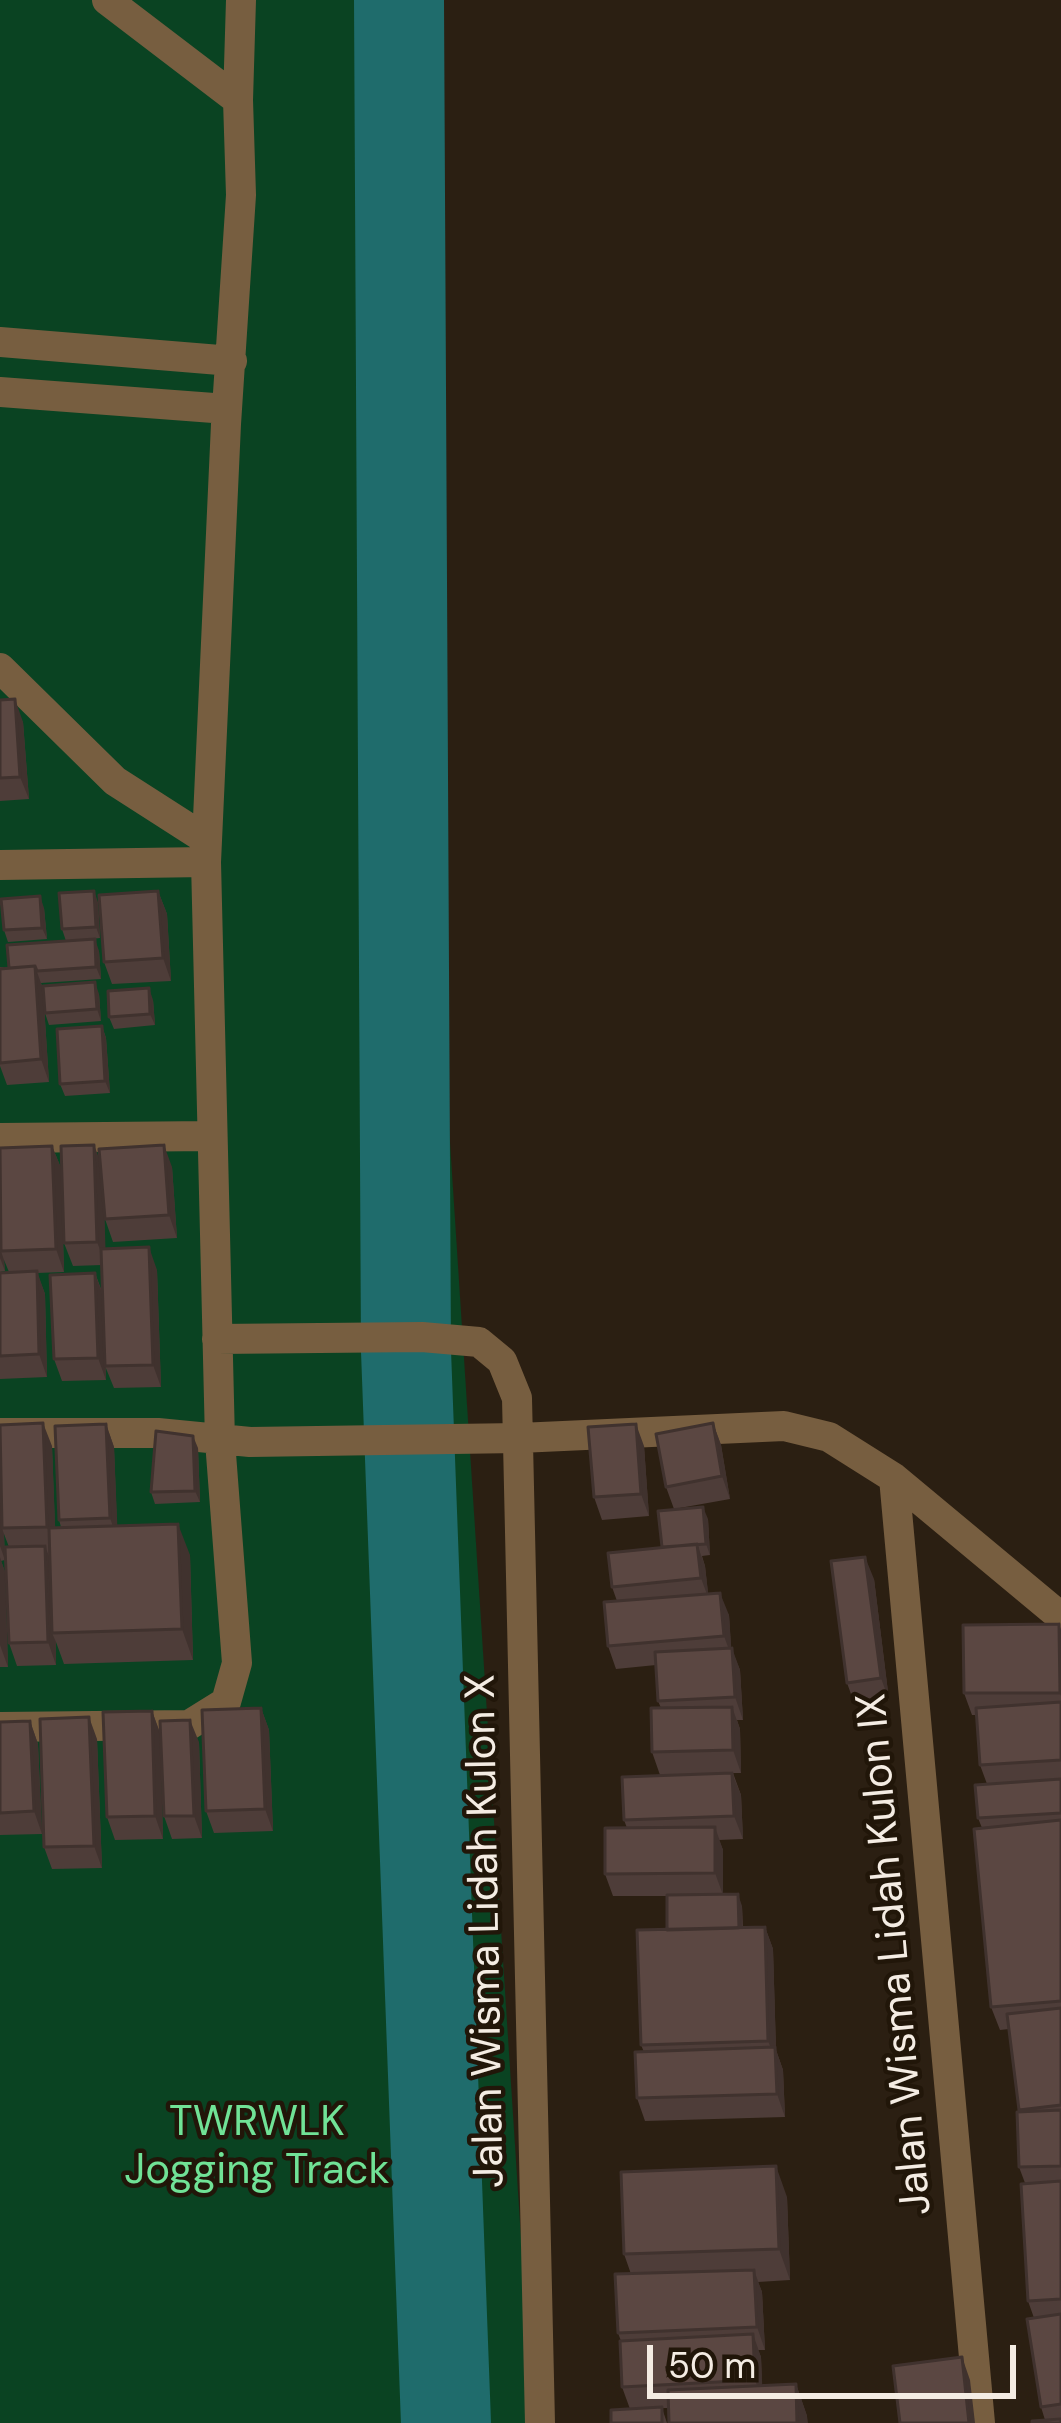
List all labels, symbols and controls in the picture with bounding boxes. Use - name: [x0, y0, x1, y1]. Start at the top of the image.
- street label: Jalan Wisma Lidah Kulon X: [457, 1674, 517, 2188]
- street label: Jalan Wisma Lidah Kulon IX: [848, 1691, 944, 2217]
- park label: TWRWLK Jogging Track: [124, 2099, 390, 2198]
- scale bar: [653, 2321, 1022, 2395]
- text: 50 m: [668, 2342, 756, 2389]

